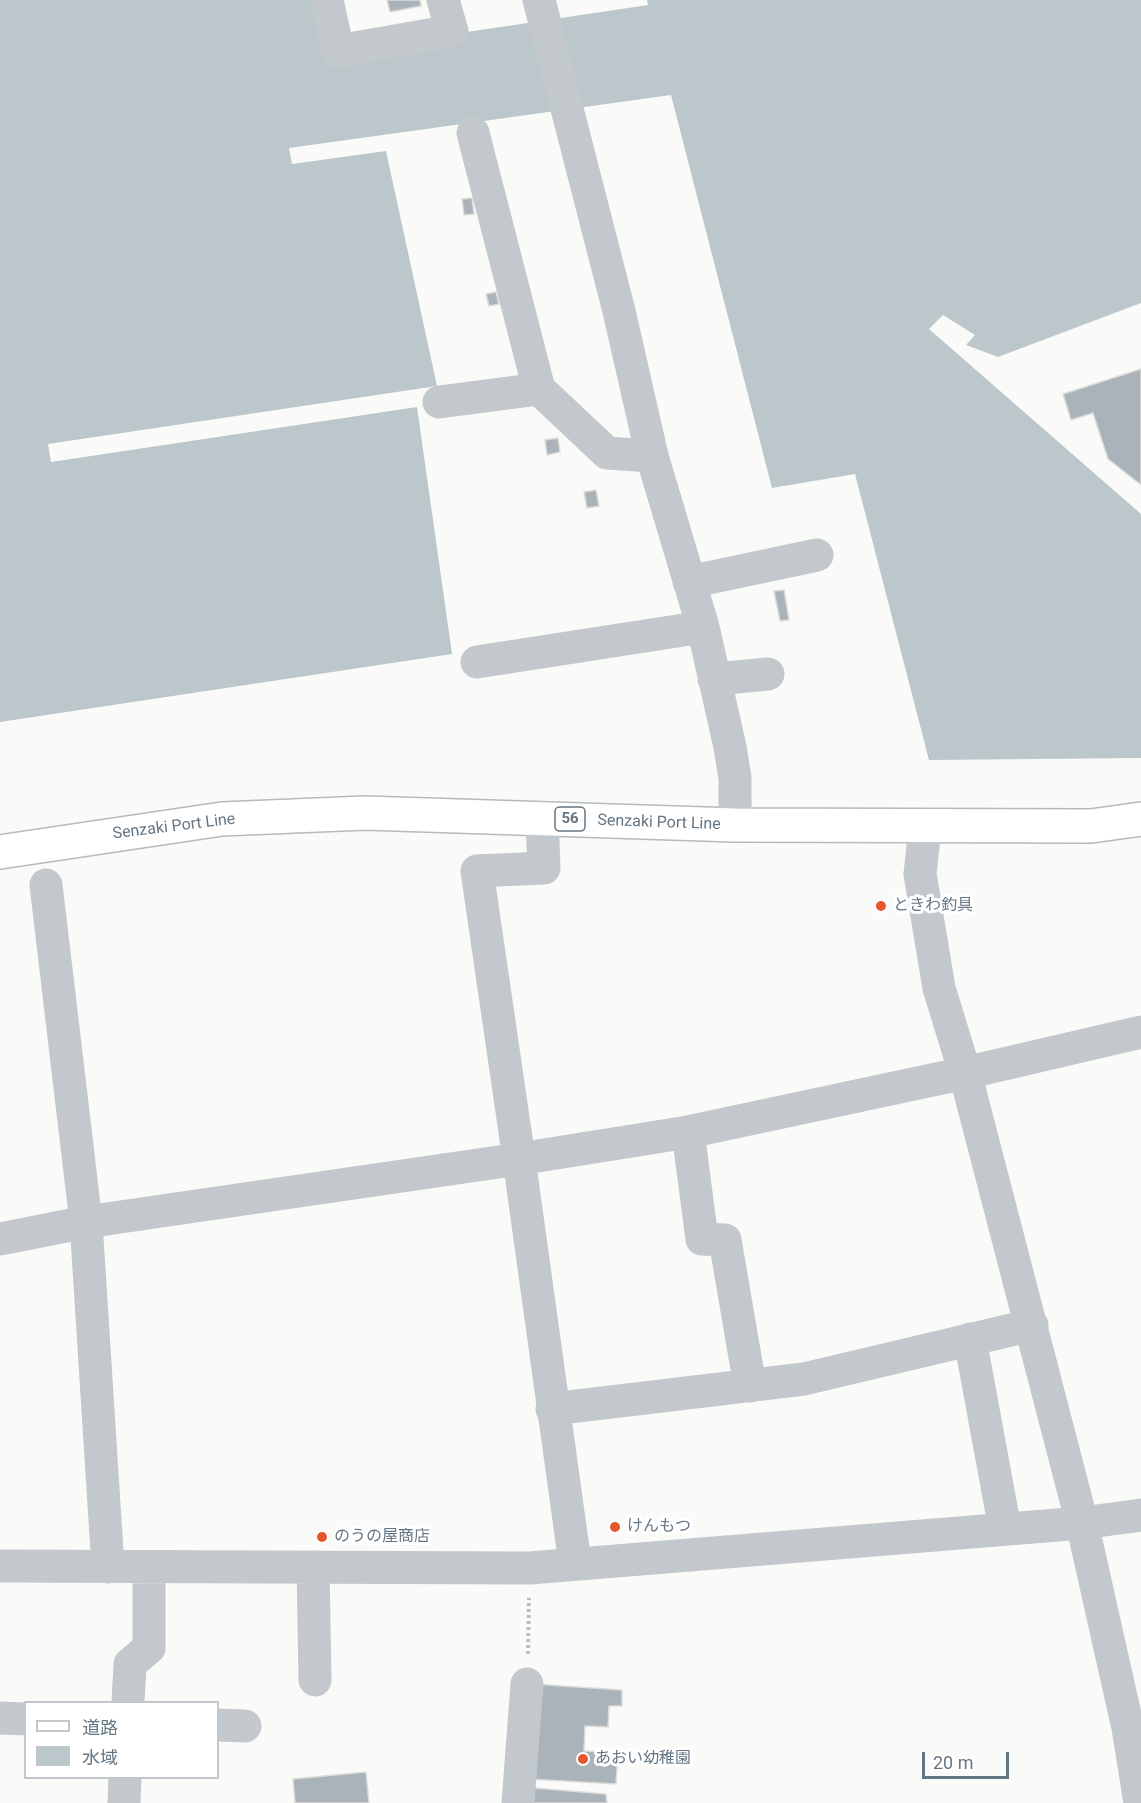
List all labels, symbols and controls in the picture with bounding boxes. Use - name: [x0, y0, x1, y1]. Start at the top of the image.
- road number: 56: [555, 807, 585, 831]
- street label: Senzaki Port Line: [112, 810, 236, 844]
- street label: Senzaki Port Line: [597, 811, 721, 835]
- place label: ときわ釣具: [893, 896, 973, 916]
- marker: ときわ釣具: [874, 899, 888, 913]
- place label: けんもつ: [627, 1517, 691, 1537]
- marker: けんもつ: [608, 1520, 622, 1534]
- place label: のうの屋商店: [334, 1527, 430, 1547]
- marker: のうの屋商店: [315, 1530, 329, 1544]
- legend: [24, 1701, 219, 1779]
- text: 道路: [82, 1717, 118, 1738]
- scale bar: [925, 1740, 1012, 1778]
- text: 水域: [82, 1747, 118, 1768]
- place label: あおい幼稚園: [595, 1749, 691, 1769]
- marker: あおい幼稚園: [576, 1752, 590, 1766]
- text: 20 m: [933, 1752, 973, 1773]

